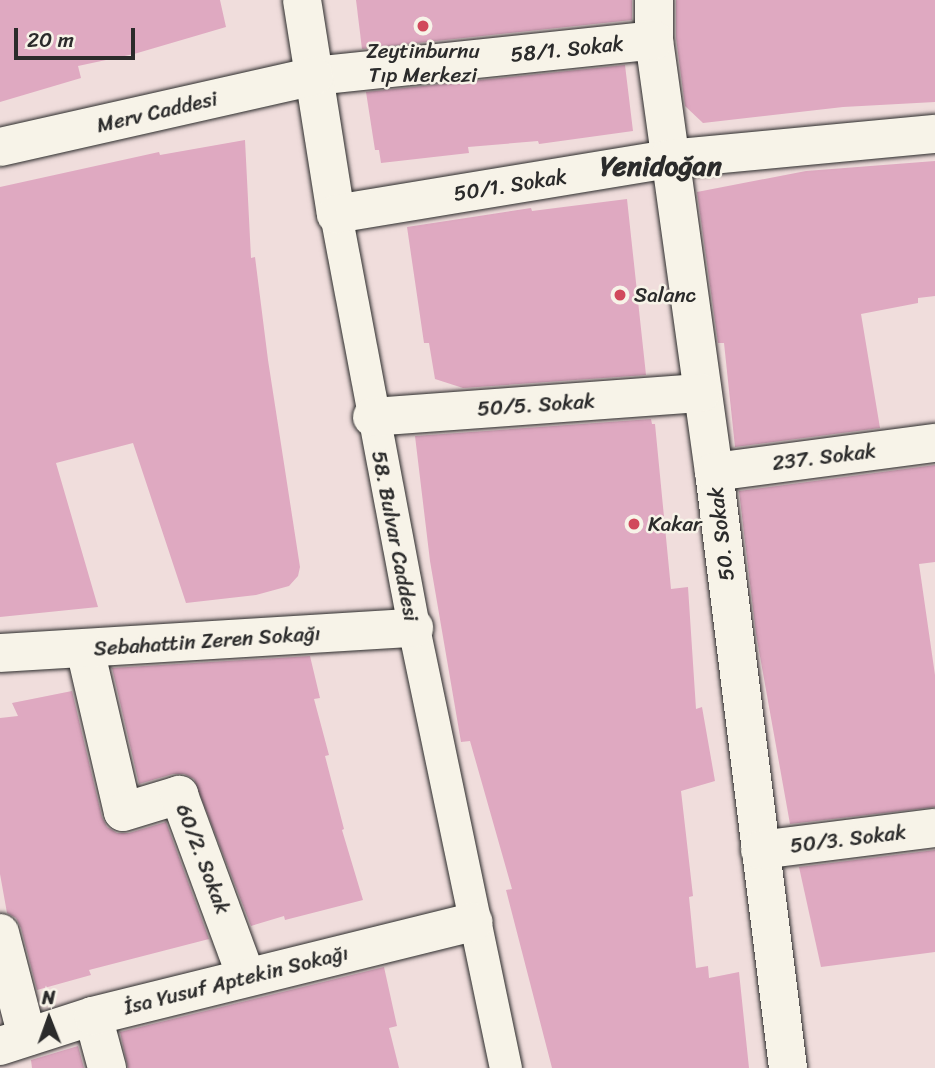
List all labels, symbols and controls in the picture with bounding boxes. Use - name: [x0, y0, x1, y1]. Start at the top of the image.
- scale bar: [18, 14, 138, 58]
- marker: Zeytinburnu Tıp Merkezi: [413, 16, 433, 36]
- text: 20 m: [27, 21, 74, 59]
- street label: 58/1. Sokak: [509, 31, 625, 67]
- place label: Zeytinburnu Tıp Merkezi: [366, 38, 480, 88]
- street label: Merv Caddesi: [94, 86, 220, 138]
- district label: Yenidoğan: [600, 149, 722, 183]
- street label: 50/1. Sokak: [452, 164, 568, 206]
- place label: Salanc: [634, 282, 696, 308]
- marker: Salanc: [612, 287, 628, 303]
- street label: 50/5. Sokak: [476, 388, 596, 422]
- street label: 237. Sokak: [771, 438, 877, 476]
- street label: 58. Bulvar Caddesi: [366, 449, 424, 623]
- street label: 50. Sokak: [703, 486, 739, 582]
- place label: Kakar: [648, 511, 702, 537]
- marker: Kakar: [626, 516, 642, 532]
- street label: Sebahattin Zeren Sokağı: [92, 620, 322, 662]
- street label: 60/2. Sokak: [170, 800, 236, 918]
- street label: 50/3. Sokak: [789, 819, 907, 859]
- street label: İsa Yusuf Aptekin Sokağı: [121, 940, 351, 1020]
- text: N: [42, 981, 55, 1014]
- north arrow: [14, 984, 84, 1054]

